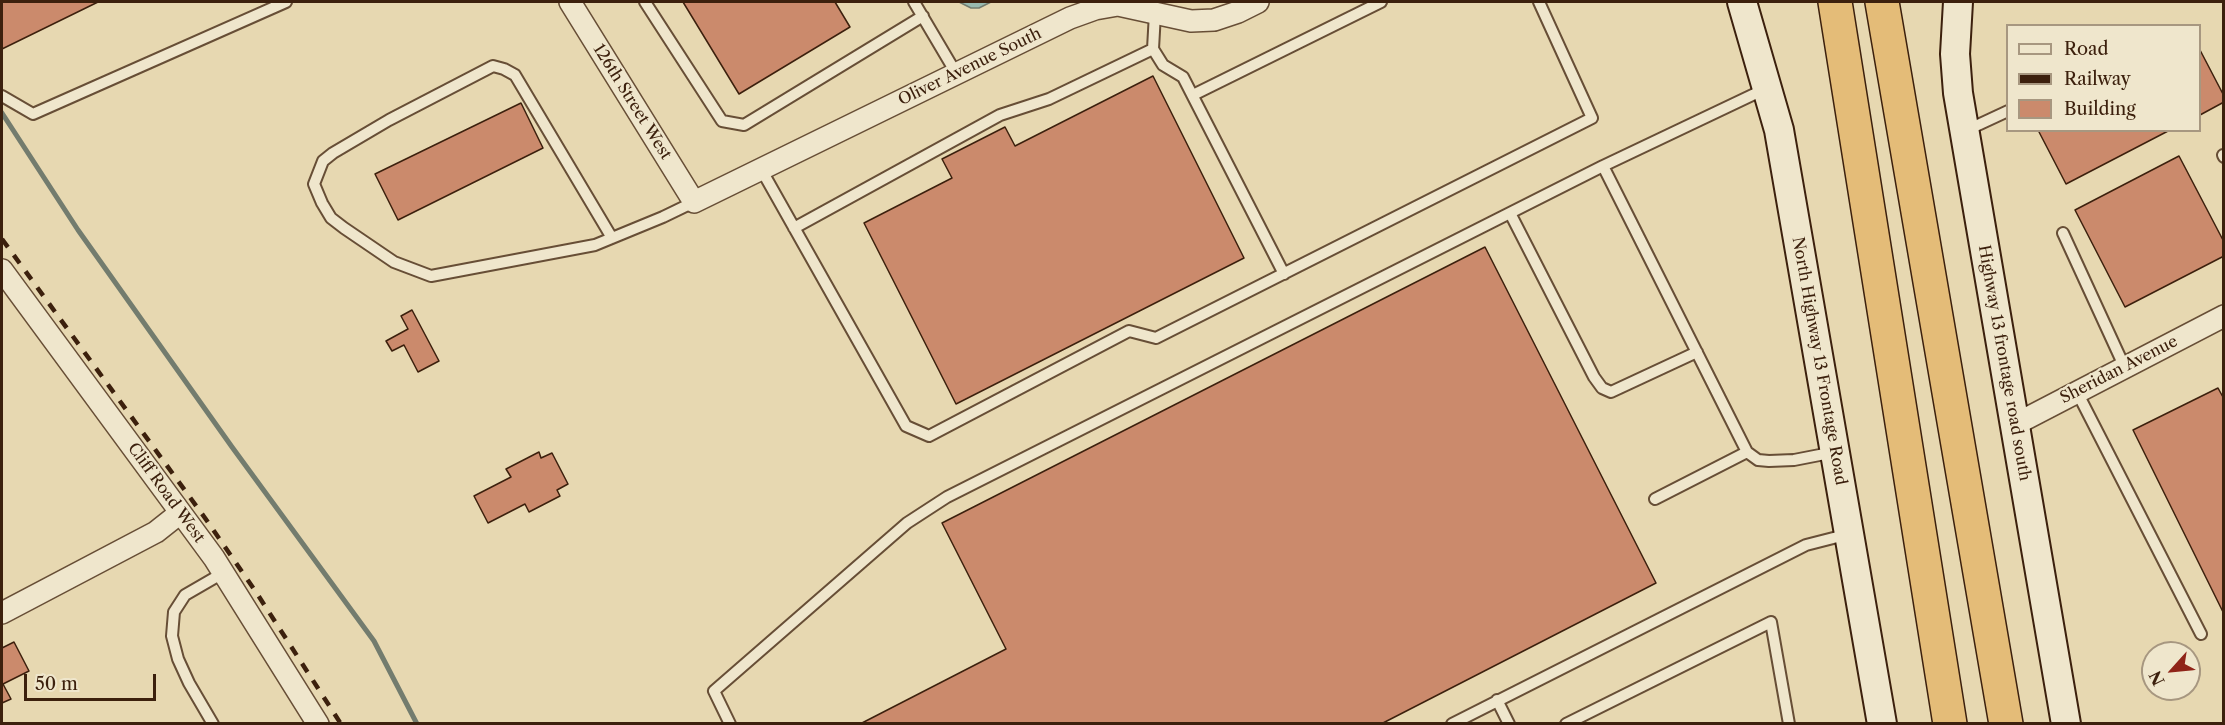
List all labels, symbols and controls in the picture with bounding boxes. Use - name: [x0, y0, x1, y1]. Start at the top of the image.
- street label: Oliver Avenue South: [895, 24, 1045, 110]
- legend: [2006, 24, 2201, 132]
- text: Road: [2064, 38, 2109, 60]
- street label: 126th Street West: [589, 41, 675, 163]
- text: Railway: [2064, 68, 2131, 90]
- text: Building: [2064, 98, 2136, 120]
- street label: North Highway 13 Frontage Road: [1788, 235, 1850, 487]
- street label: Highway 13 frontage road south: [1974, 244, 2034, 482]
- street label: Sheridan Avenue: [2057, 332, 2181, 408]
- street label: Cliff Road West: [123, 439, 209, 547]
- north arrow: [2141, 641, 2201, 701]
- scale bar: [27, 662, 159, 700]
- text: N: [2145, 668, 2169, 689]
- text: 50 m: [35, 673, 78, 695]

